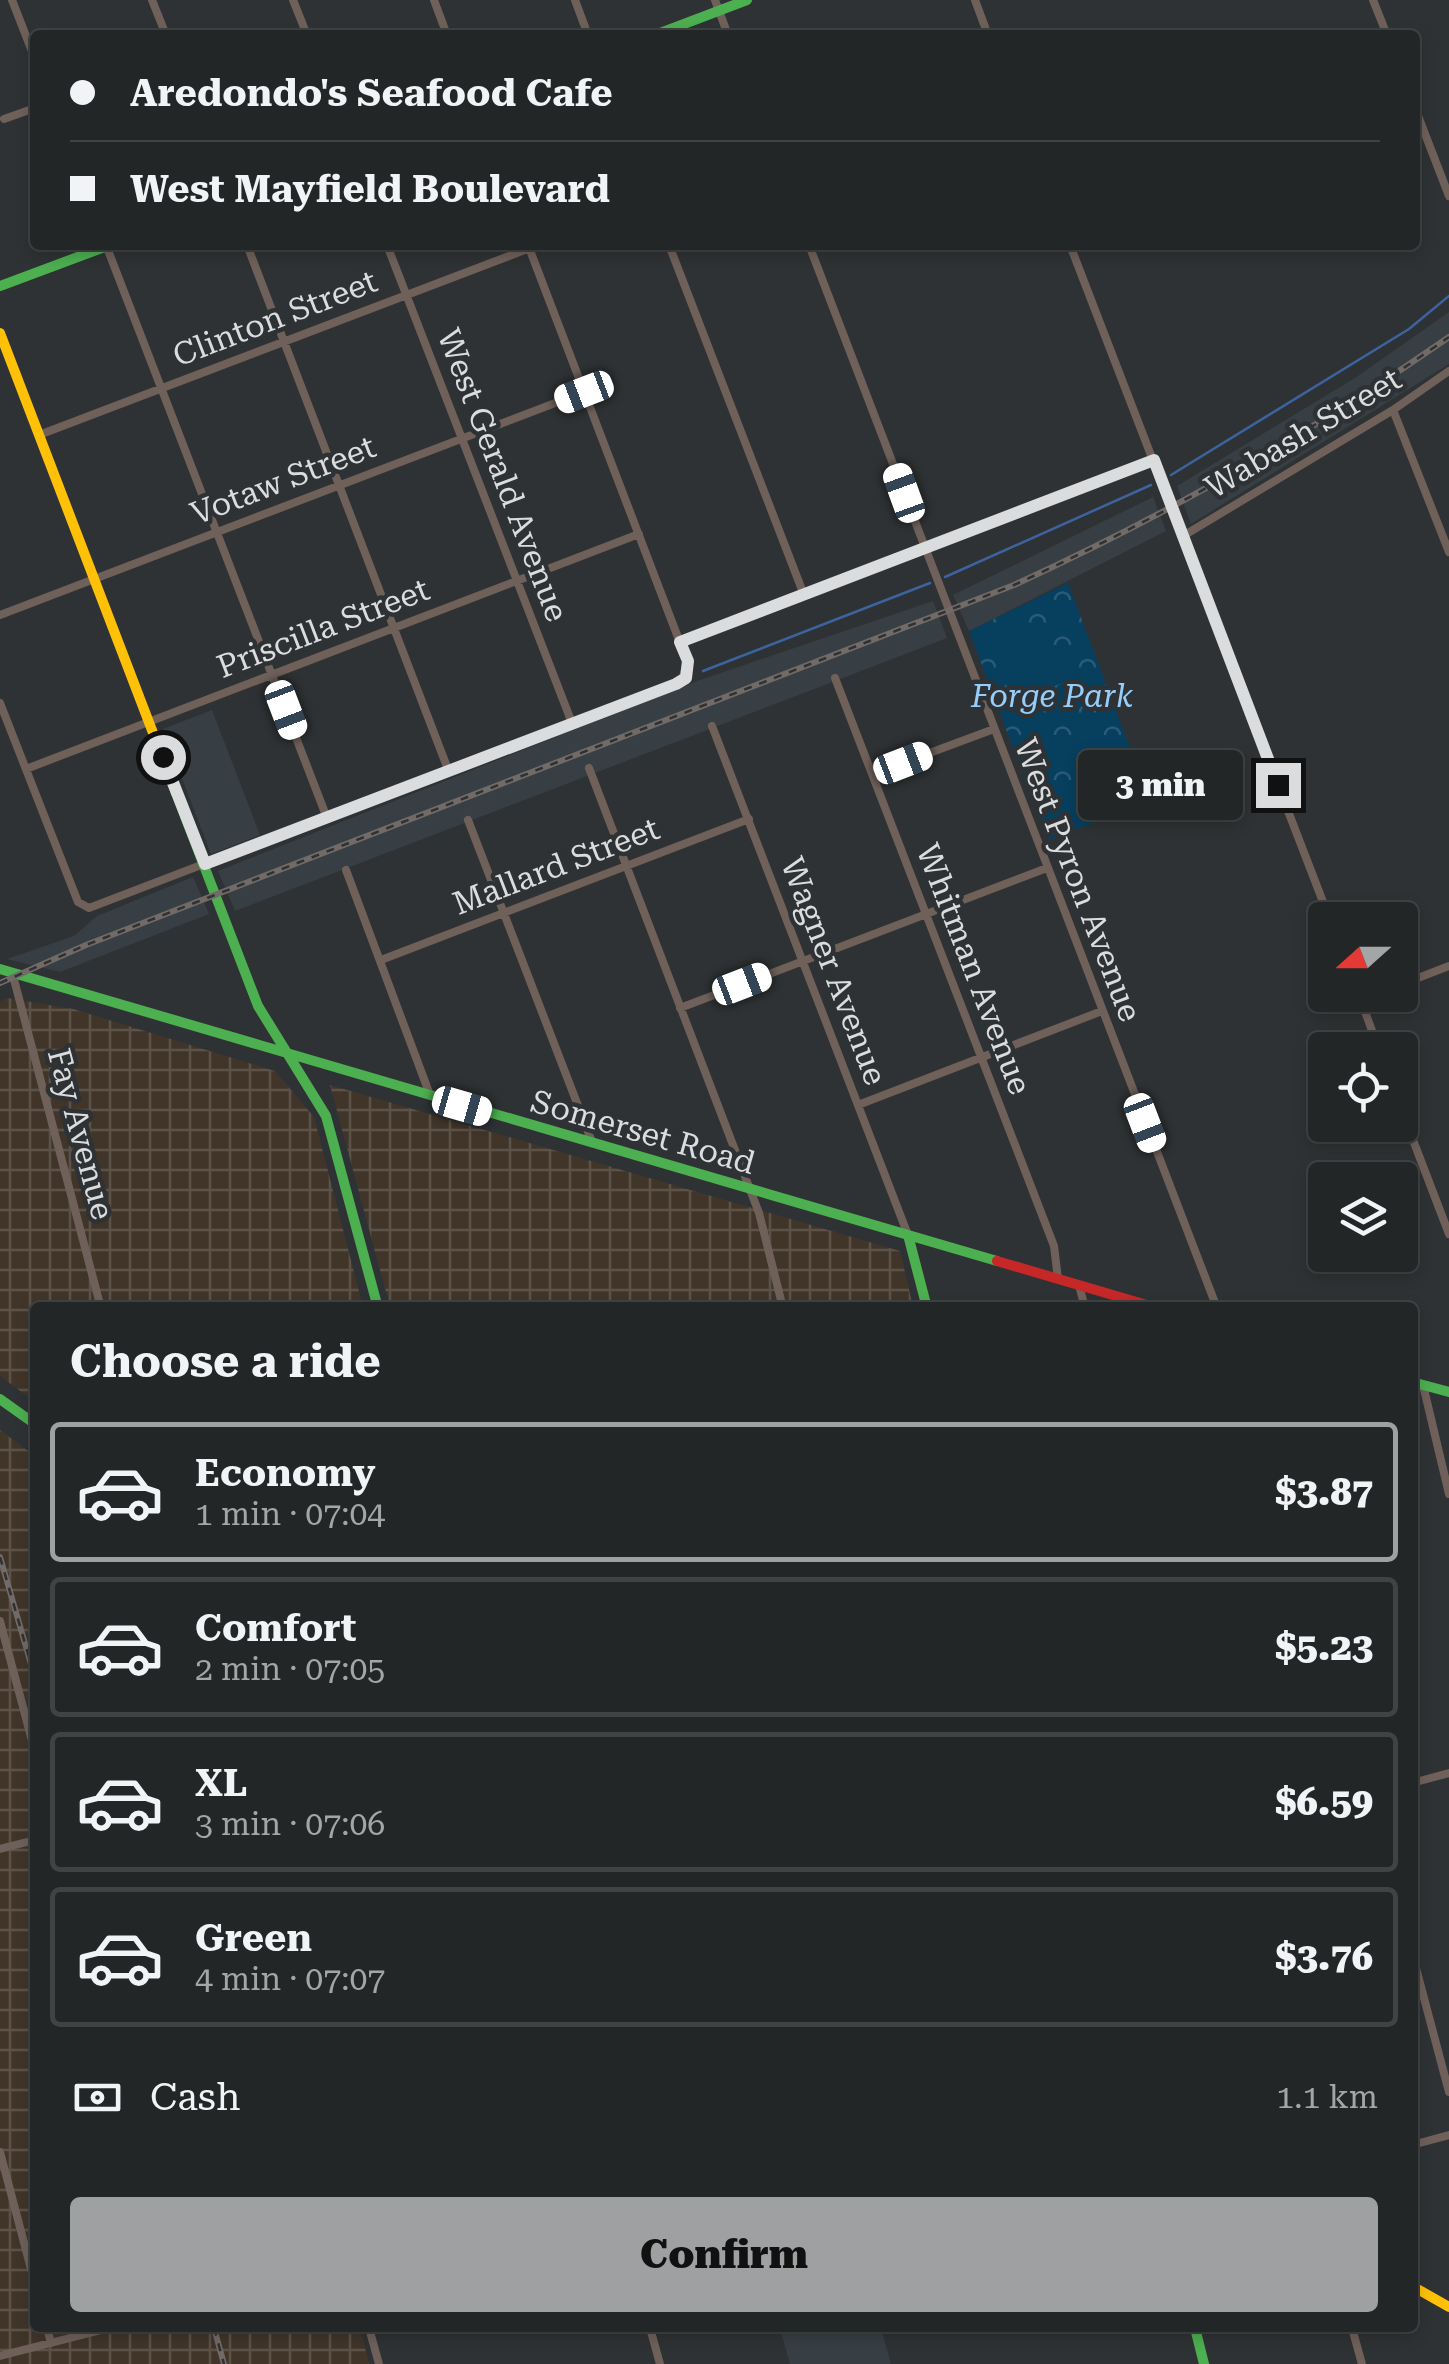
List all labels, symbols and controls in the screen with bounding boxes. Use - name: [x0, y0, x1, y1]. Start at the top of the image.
- text: Aredondo's Seafood Cafe: [130, 71, 613, 115]
- text: West Mayfield Boulevard: [130, 167, 610, 211]
- street label: Clinton Street: [168, 262, 382, 374]
- street label: West Gerald Avenue: [430, 323, 576, 627]
- street label: Wabash Street: [1198, 360, 1408, 506]
- car: [551, 367, 617, 417]
- street label: Votaw Street: [185, 427, 381, 533]
- car: [880, 460, 928, 526]
- street label: Priscilla Street: [211, 570, 435, 686]
- car: [261, 677, 311, 743]
- park label: Forge Park: [970, 677, 1134, 715]
- street label: West Pyron Avenue: [1006, 733, 1150, 1027]
- route start: [141, 735, 186, 780]
- car: [870, 738, 936, 788]
- callout: 3 min: [1078, 750, 1243, 820]
- route end: [1256, 763, 1301, 808]
- text: 3 min: [1116, 766, 1205, 804]
- street label: Mallard Street: [447, 809, 665, 923]
- street label: Whitman Avenue: [909, 838, 1039, 1100]
- street label: Wagner Avenue: [773, 852, 895, 1090]
- north arrow: [1308, 902, 1418, 1012]
- map controls: [1308, 902, 1418, 1272]
- car: [709, 959, 775, 1009]
- button: locate: [1308, 1032, 1418, 1142]
- street label: Fay Avenue: [40, 1044, 122, 1224]
- street label: Somerset Road: [527, 1082, 759, 1182]
- car: [429, 1083, 495, 1129]
- car: [1120, 1090, 1170, 1156]
- button: layers: [1308, 1162, 1418, 1272]
- text: Choose a ride: [70, 1335, 381, 1388]
- icon: car: [75, 1447, 165, 1537]
- text: Economy: [195, 1451, 375, 1495]
- text: $3.87: [1275, 1470, 1373, 1514]
- text: 1 min · 07:04: [195, 1495, 385, 1533]
- icon: car: [75, 1602, 165, 1692]
- text: Comfort: [195, 1606, 356, 1650]
- text: $5.23: [1275, 1625, 1373, 1669]
- text: 2 min · 07:05: [195, 1650, 385, 1688]
- icon: car: [75, 1757, 165, 1847]
- text: XL: [195, 1761, 247, 1805]
- text: $6.59: [1275, 1780, 1373, 1824]
- text: 3 min · 07:06: [195, 1805, 385, 1843]
- icon: car: [75, 1912, 165, 2002]
- text: Green: [195, 1916, 312, 1960]
- text: $3.76: [1275, 1935, 1373, 1979]
- text: 4 min · 07:07: [195, 1960, 385, 1998]
- icon: cash: [70, 2070, 125, 2125]
- text: Cash: [150, 2075, 240, 2119]
- text: 1.1 km: [1276, 2078, 1378, 2116]
- button: Confirm: [70, 2197, 1378, 2312]

